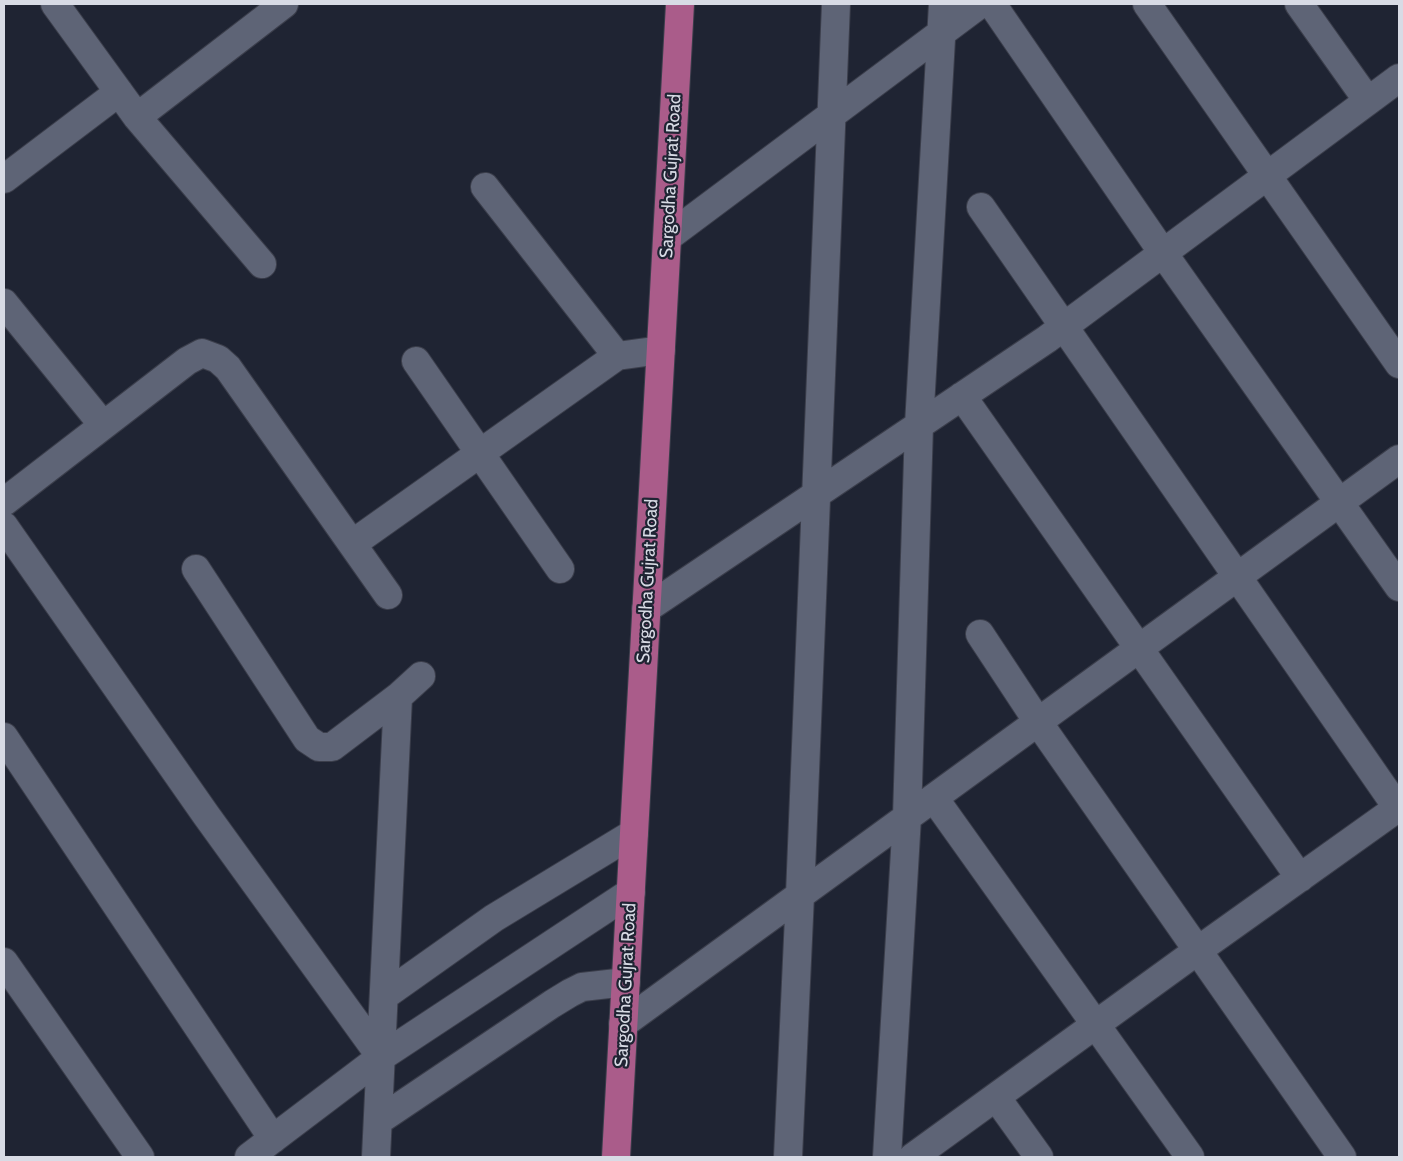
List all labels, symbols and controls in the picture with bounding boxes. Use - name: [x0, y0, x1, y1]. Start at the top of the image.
- street label: Sargodha Gujrat Road: [656, 93, 686, 259]
- street label: Sargodha Gujrat Road: [633, 498, 663, 664]
- street label: Sargodha Gujrat Road: [611, 902, 641, 1068]

